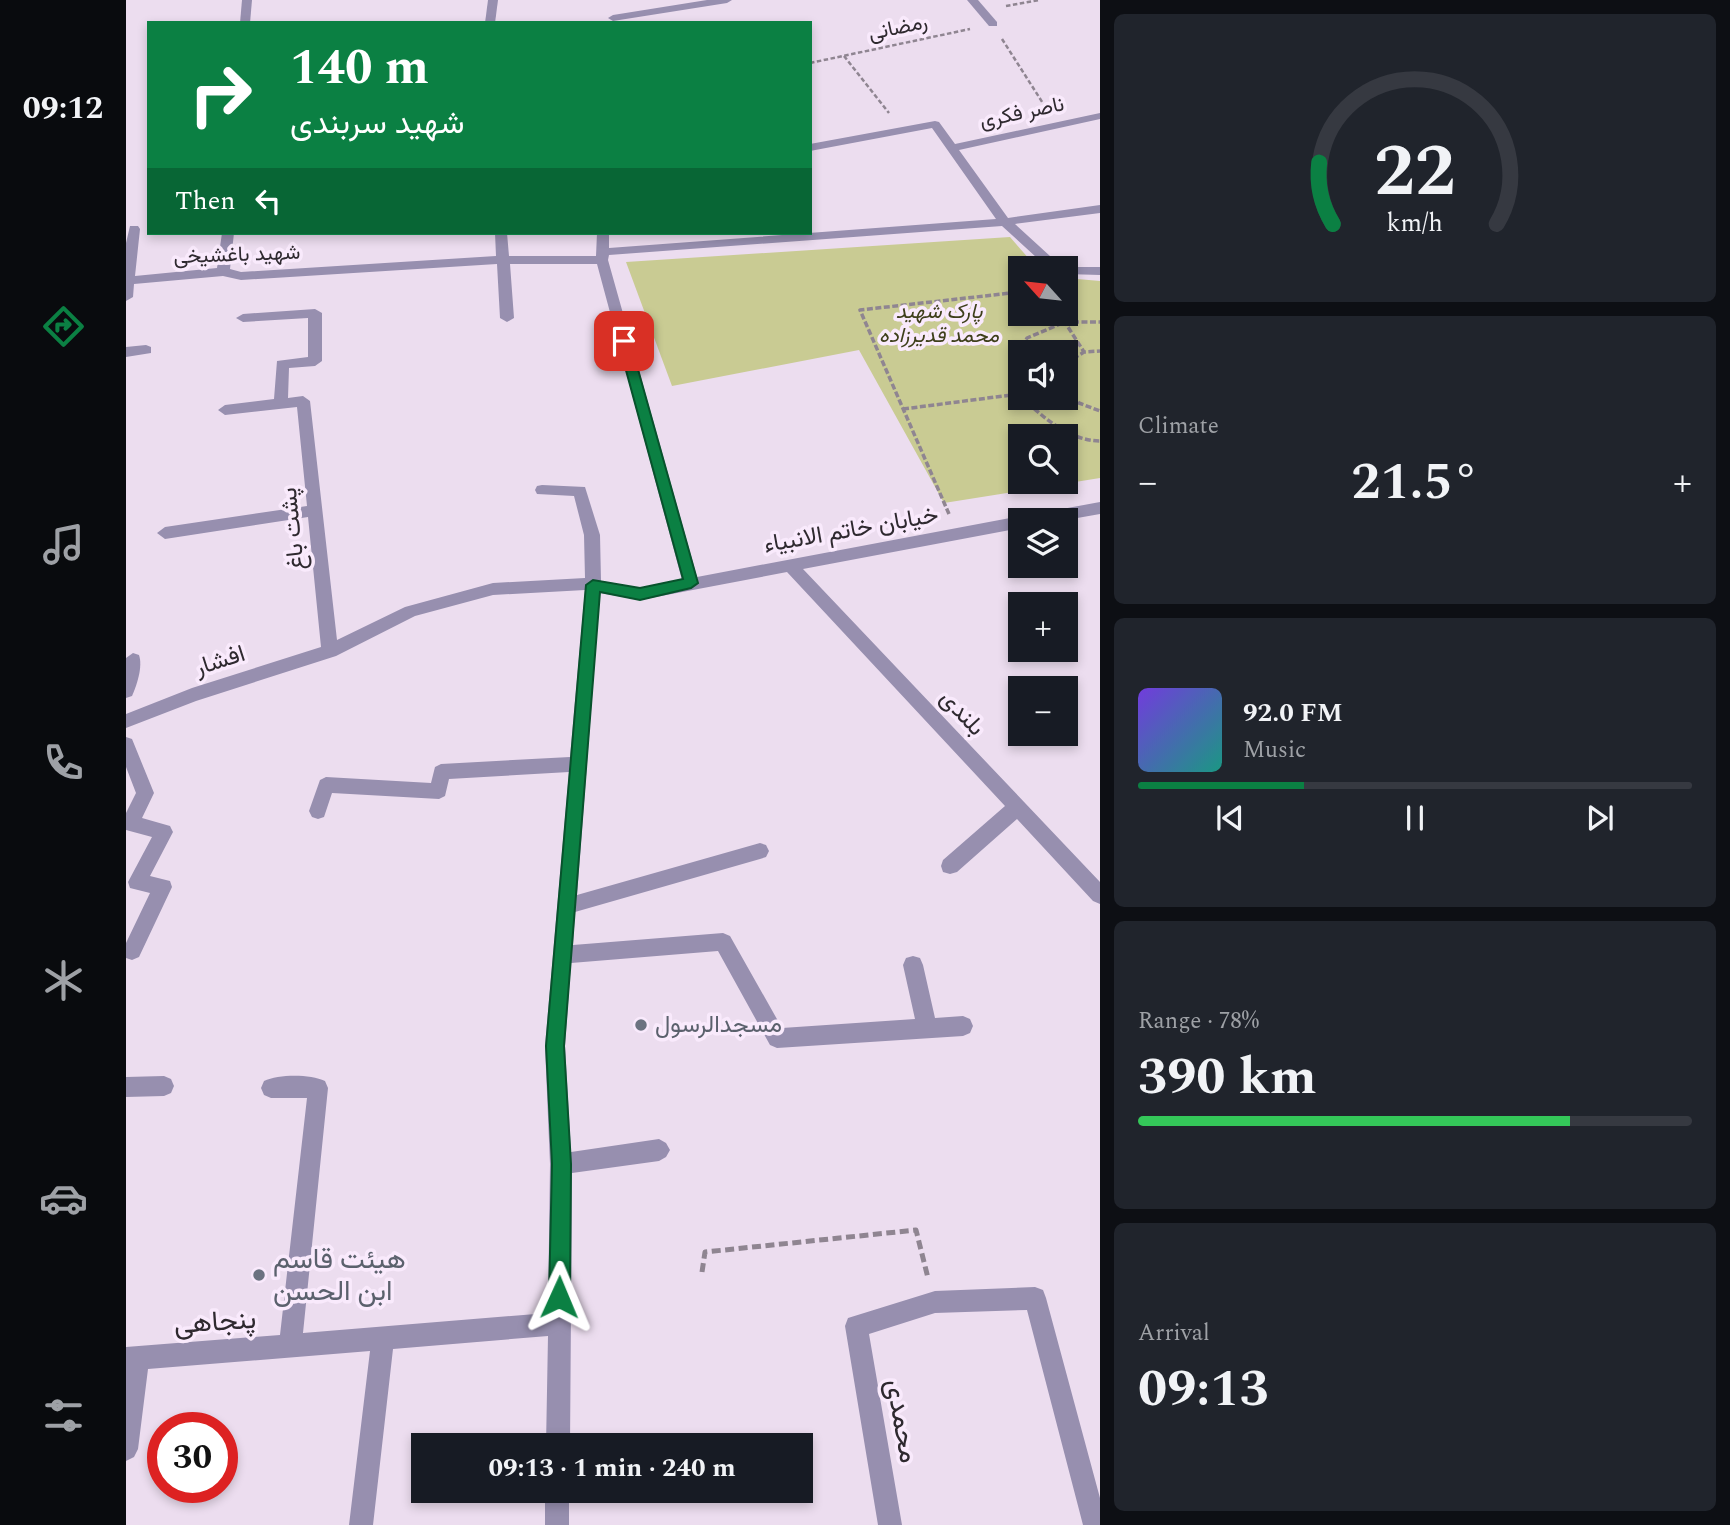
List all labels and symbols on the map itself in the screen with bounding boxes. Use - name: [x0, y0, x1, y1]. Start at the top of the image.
- street label: رمضانی: [865, 6, 931, 50]
- street label: ناصر فکری: [977, 88, 1067, 138]
- street label: شهید باغشیخی: [173, 237, 301, 273]
- north arrow: [1008, 256, 1078, 326]
- park label: پارک شهید محمد قدیرزاده: [879, 296, 1000, 352]
- pin: [594, 311, 654, 371]
- street label: پشت باغ: [271, 486, 315, 572]
- street label: خیابان خاتم الانبیاء: [761, 497, 941, 563]
- street label: افشار: [189, 636, 250, 686]
- street label: بلندی: [931, 682, 993, 744]
- place label: مسجدالرسول: [655, 1007, 782, 1043]
- marker: مسجدالرسول: [633, 1017, 649, 1033]
- place label: هیئت قاسم ابن الحسن: [273, 1238, 406, 1313]
- position arrow: [522, 1260, 596, 1334]
- marker: هیئت قاسم ابن الحسن: [251, 1267, 267, 1283]
- street label: پنجاهی: [172, 1298, 258, 1346]
- street label: محمدی: [873, 1376, 931, 1466]
- speed limit sign: 30: [147, 1412, 238, 1503]

